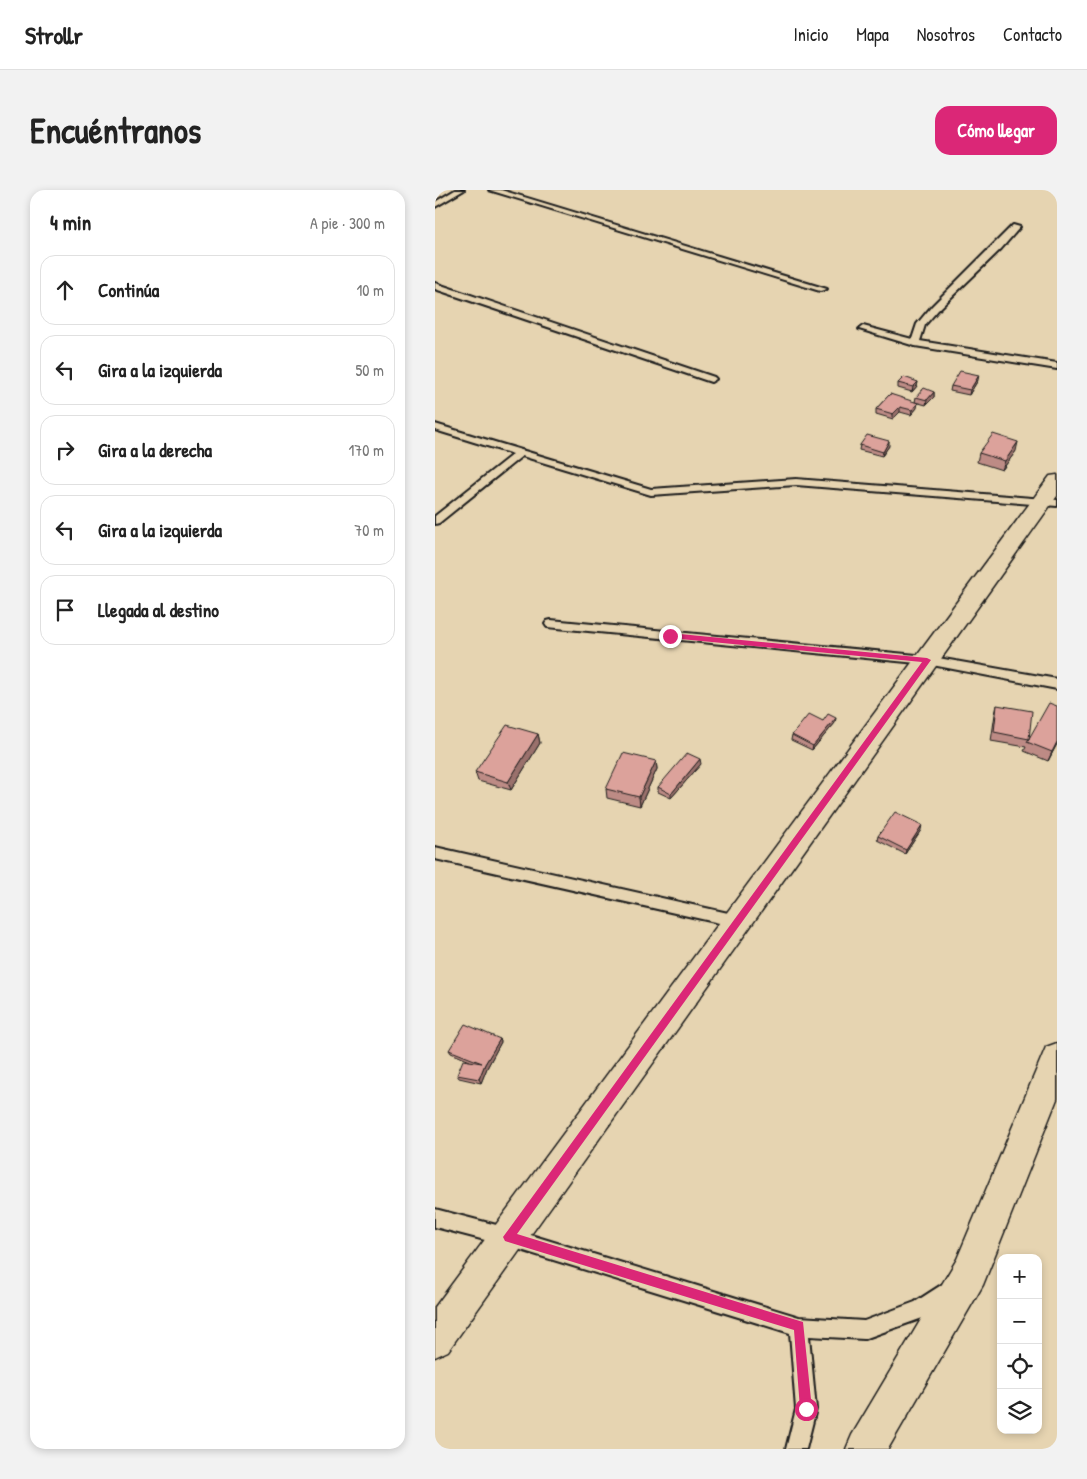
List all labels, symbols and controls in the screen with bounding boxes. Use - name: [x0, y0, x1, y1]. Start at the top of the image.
- text: Strollr: [25, 19, 83, 51]
- text: Inicio: [794, 22, 828, 47]
- text: Mapa: [856, 22, 889, 47]
- text: Nosotros: [917, 22, 975, 47]
- text: Contacto: [1003, 22, 1062, 47]
- button: Cómo llegar: [935, 106, 1057, 155]
- text: Encuéntranos: [30, 107, 201, 154]
- text: 4 min: [50, 208, 91, 237]
- text: A pie · 300 m: [310, 212, 385, 234]
- icon: ahead: [51, 276, 79, 304]
- text: Continúa: [98, 277, 159, 303]
- text: 10 m: [356, 279, 384, 301]
- icon: left: [51, 356, 79, 384]
- text: Gira a la izquierda: [98, 357, 222, 383]
- text: 50 m: [356, 359, 384, 381]
- icon: right: [51, 436, 79, 464]
- text: Gira a la derecha: [98, 437, 212, 463]
- text: 170 m: [349, 439, 384, 461]
- icon: left: [51, 516, 79, 544]
- text: Gira a la izquierda: [98, 517, 222, 543]
- text: 70 m: [354, 519, 384, 541]
- icon: arrive: [51, 596, 79, 624]
- text: Llegada al destino: [98, 597, 219, 623]
- route end: [659, 625, 682, 648]
- map controls: [997, 1254, 1042, 1434]
- button: +: [997, 1254, 1042, 1299]
- button: −: [997, 1299, 1042, 1344]
- button: locate: [997, 1344, 1042, 1389]
- button: layers: [997, 1389, 1042, 1434]
- route start: [795, 1398, 818, 1421]

